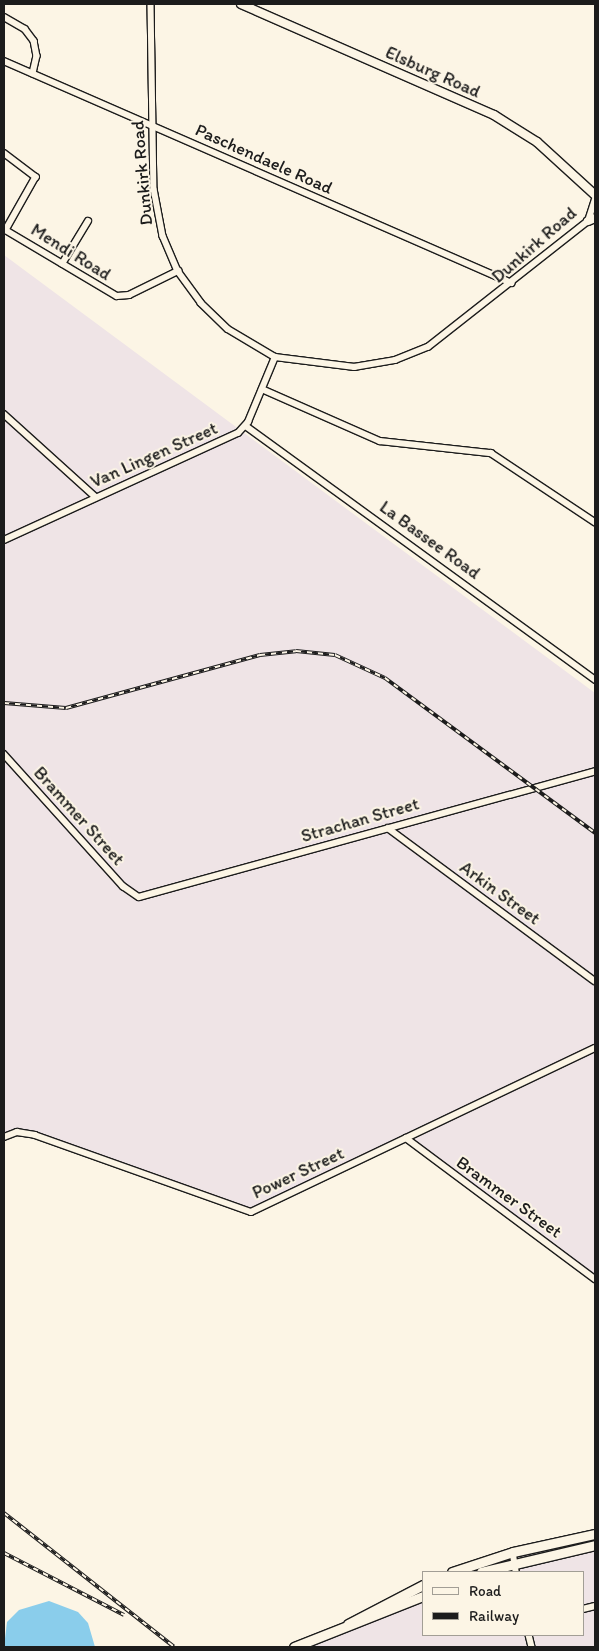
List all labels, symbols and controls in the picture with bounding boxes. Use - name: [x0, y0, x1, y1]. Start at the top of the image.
- street label: Elsburg Road: [382, 41, 484, 103]
- street label: Paschendaele Road: [192, 119, 336, 199]
- street label: Dunkirk Road: [127, 120, 157, 226]
- street label: Dunkirk Road: [487, 202, 581, 288]
- street label: Mendi Road: [27, 219, 115, 285]
- street label: Van Lingen Street: [87, 417, 221, 493]
- street label: La Bassee Road: [375, 496, 485, 584]
- street label: Brammer Street: [29, 762, 129, 870]
- street label: Strachan Street: [299, 793, 421, 847]
- street label: Arkin Street: [456, 857, 544, 929]
- street label: Power Street: [249, 1142, 347, 1204]
- street label: Brammer Street: [452, 1151, 566, 1243]
- legend: [422, 1571, 584, 1636]
- text: Road: [469, 1582, 501, 1600]
- text: Railway: [469, 1607, 519, 1625]

